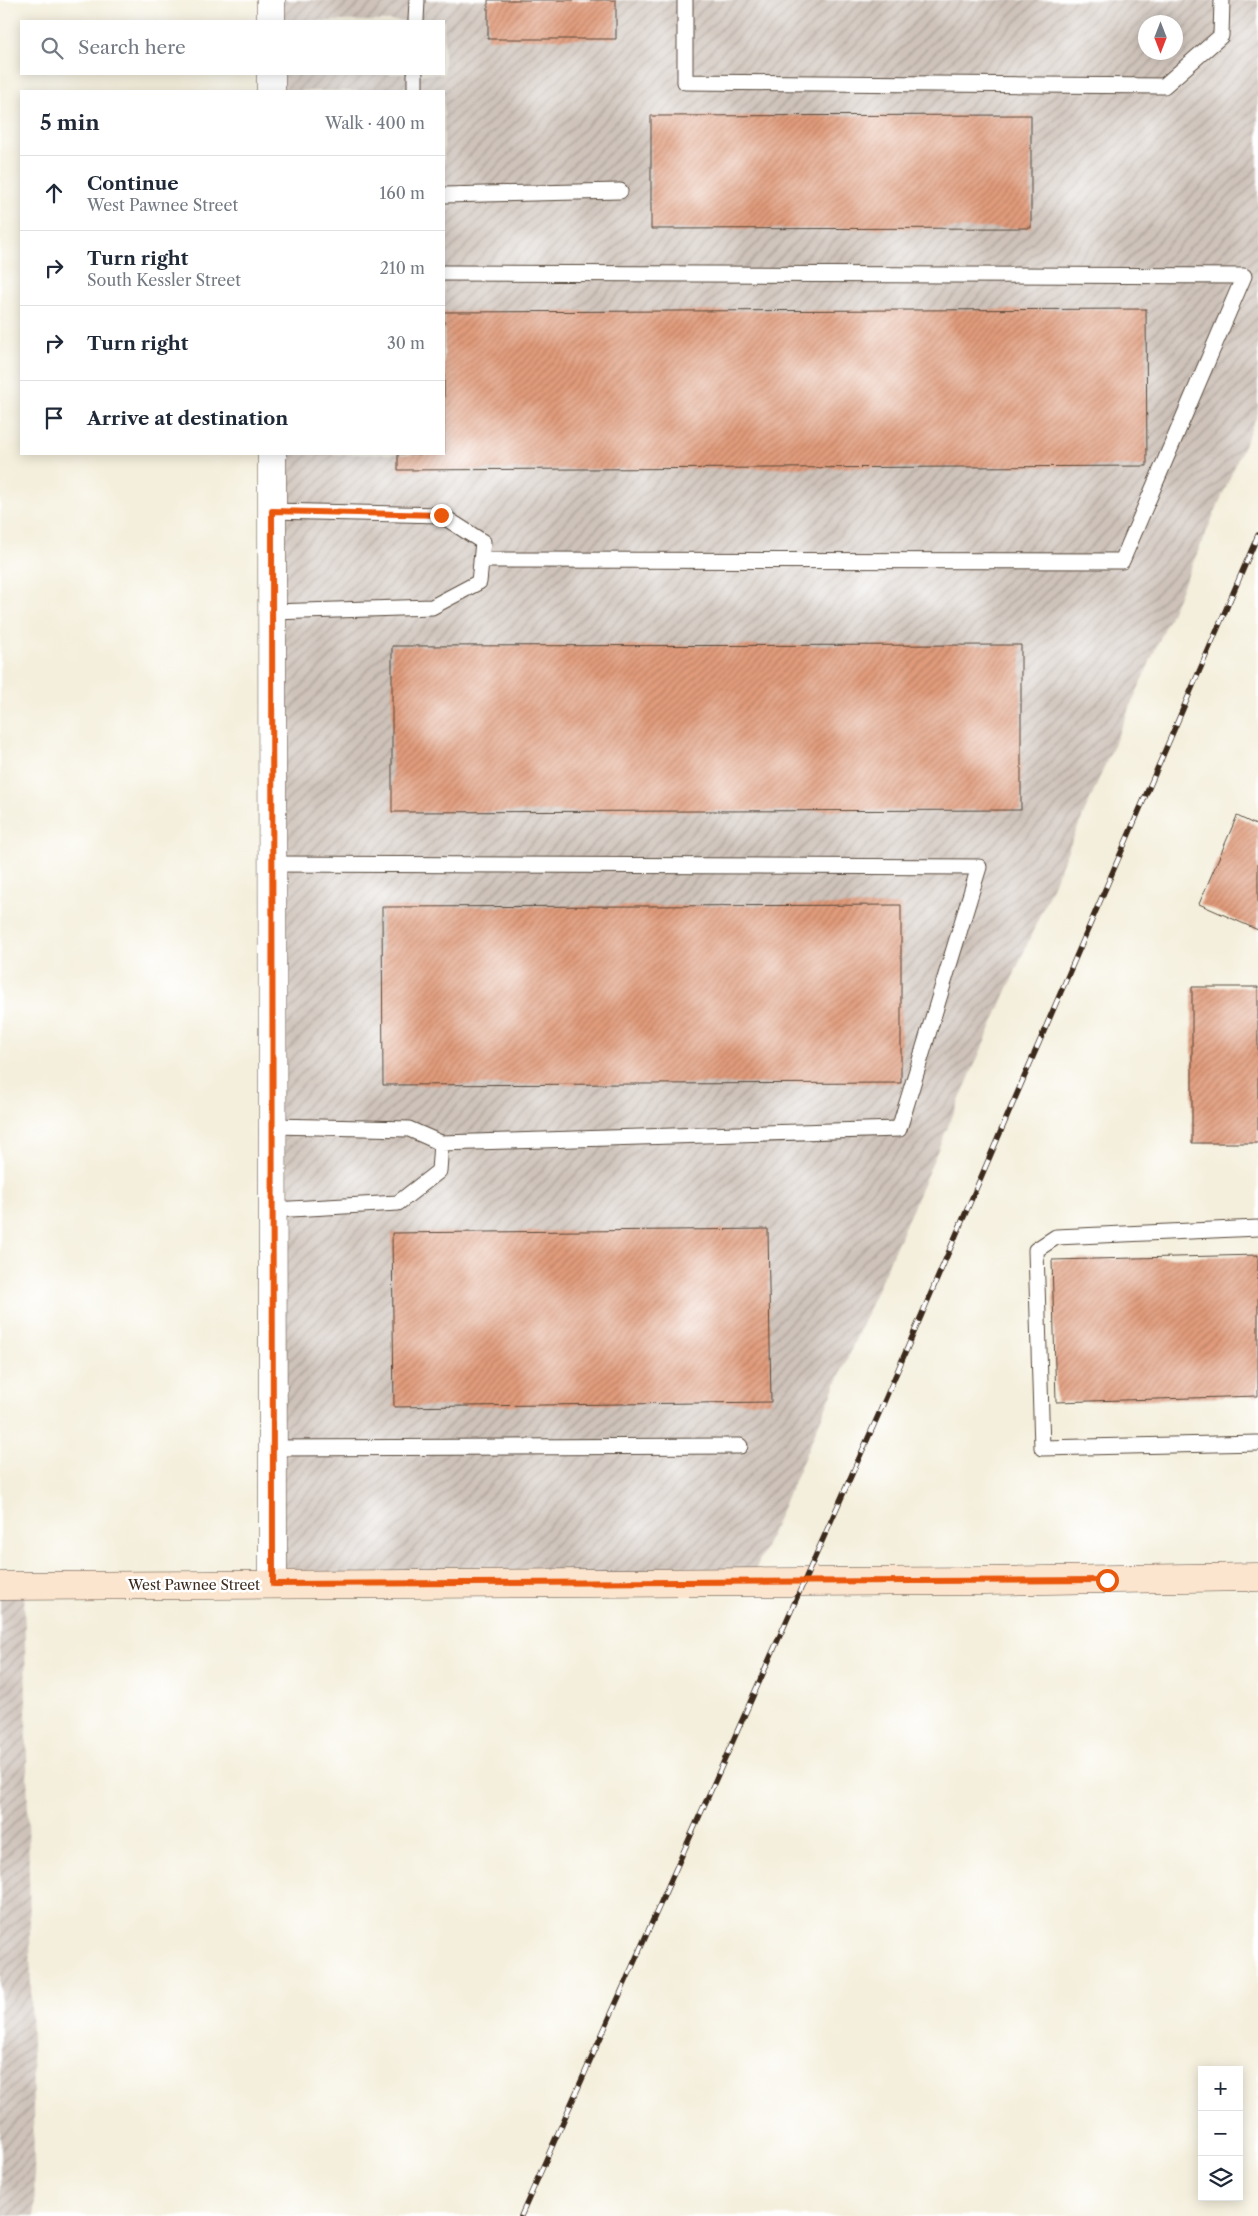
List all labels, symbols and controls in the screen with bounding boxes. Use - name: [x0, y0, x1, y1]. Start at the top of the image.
- north arrow: [1138, 15, 1183, 60]
- search box: [20, 20, 445, 75]
- icon: search: [38, 34, 66, 62]
- text: Search here: [78, 36, 186, 59]
- text: 5 min: [40, 110, 100, 135]
- text: Walk · 400 m: [325, 113, 425, 133]
- text: Continue: [87, 172, 179, 195]
- icon: ahead: [40, 179, 68, 207]
- text: 160 m: [380, 183, 425, 203]
- text: West Pawnee Street: [87, 195, 238, 215]
- text: Turn right: [87, 247, 188, 270]
- icon: right: [40, 254, 68, 282]
- text: 210 m: [380, 258, 425, 278]
- text: South Kessler Street: [87, 270, 241, 290]
- icon: right: [40, 329, 68, 357]
- text: Turn right: [87, 332, 188, 355]
- text: 30 m: [387, 333, 425, 353]
- icon: arrive: [40, 404, 68, 432]
- text: Arrive at destination: [87, 407, 288, 430]
- route end: [430, 504, 453, 527]
- route start: [1096, 1569, 1119, 1592]
- street label: West Pawnee Street: [127, 1576, 260, 1594]
- map controls: [1198, 2066, 1243, 2201]
- button: +: [1198, 2066, 1243, 2111]
- button: −: [1198, 2111, 1243, 2156]
- button: layers: [1198, 2156, 1243, 2201]

